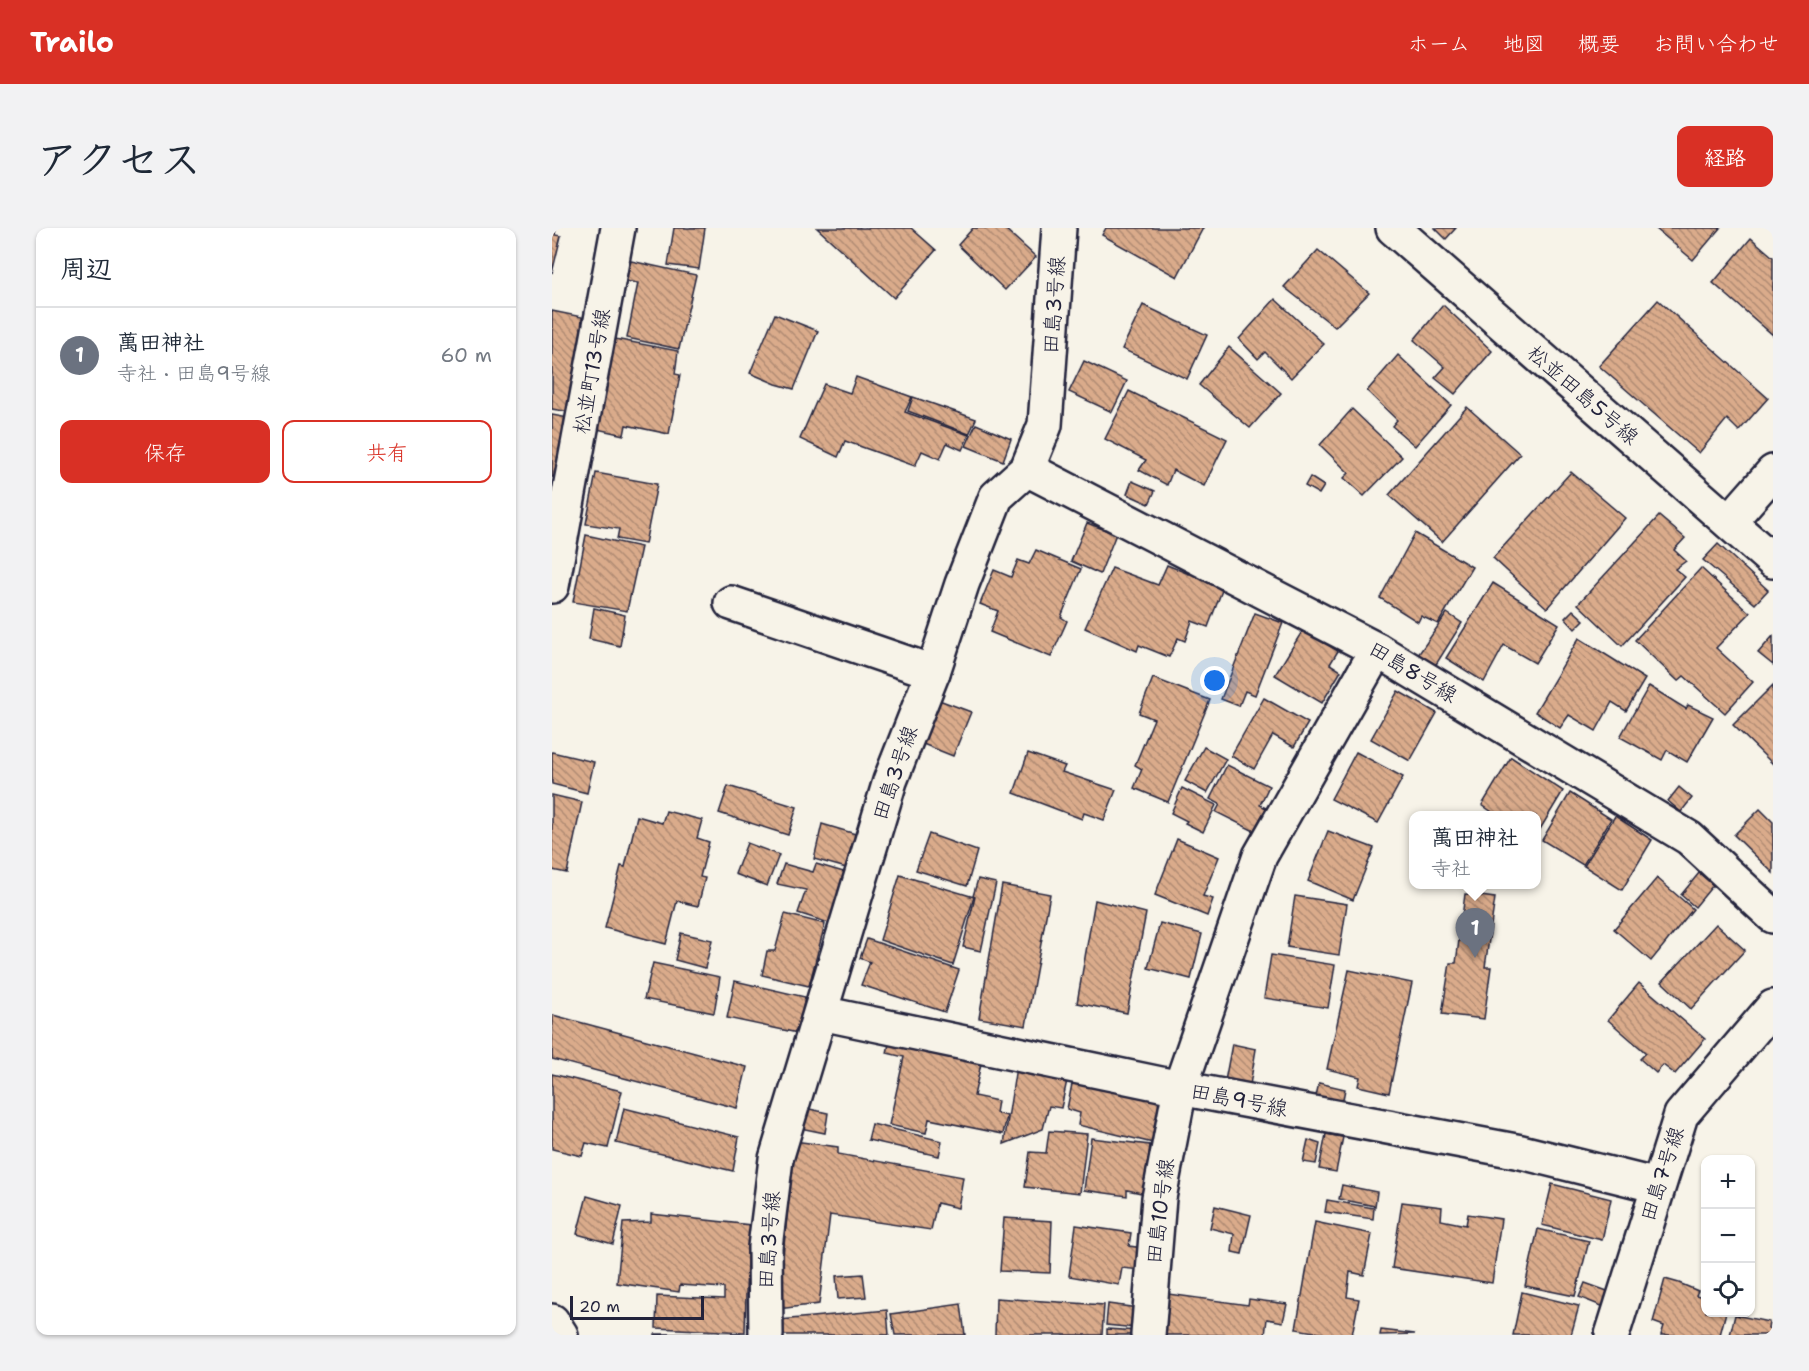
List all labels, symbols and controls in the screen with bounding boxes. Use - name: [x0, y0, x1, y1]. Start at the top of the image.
- text: Trailo: [30, 23, 114, 61]
- text: ホーム: [1408, 30, 1470, 58]
- text: 地図: [1503, 30, 1545, 58]
- text: 概要: [1578, 30, 1620, 58]
- text: お問い合わせ: [1653, 30, 1779, 58]
- button: 経路: [1677, 126, 1773, 187]
- text: アクセス: [36, 131, 201, 187]
- text: 周辺: [60, 251, 112, 286]
- street label: 田島3号線: [1037, 255, 1071, 355]
- street label: 松並町13号線: [567, 306, 617, 436]
- text: 萬田神社: [117, 328, 205, 357]
- street label: 松並田島5号線: [1521, 339, 1645, 451]
- text: 1: [75, 342, 84, 368]
- text: 60 m: [440, 342, 492, 368]
- text: 寺社 · 田島9号線: [117, 360, 270, 386]
- button: 保存: [60, 420, 270, 483]
- button: 共有: [282, 420, 492, 483]
- street label: 田島8号線: [1363, 635, 1463, 709]
- your location: [1200, 666, 1229, 695]
- street label: 田島3号線: [866, 722, 924, 824]
- popup: [1409, 811, 1541, 889]
- text: 萬田神社: [1431, 823, 1519, 852]
- text: 寺社: [1431, 855, 1471, 881]
- pin: 1: [1456, 908, 1494, 958]
- street label: 田島9号線: [1188, 1077, 1290, 1123]
- street label: 田島7号線: [1633, 1123, 1691, 1225]
- map controls: [1701, 1155, 1755, 1317]
- button: +: [1701, 1155, 1755, 1209]
- street label: 田島10号線: [1140, 1156, 1180, 1266]
- street label: 田島3号線: [752, 1190, 786, 1290]
- button: −: [1701, 1209, 1755, 1263]
- button: locate: [1701, 1263, 1755, 1317]
- scale bar: [570, 1293, 704, 1320]
- text: 20 m: [579, 1296, 620, 1317]

